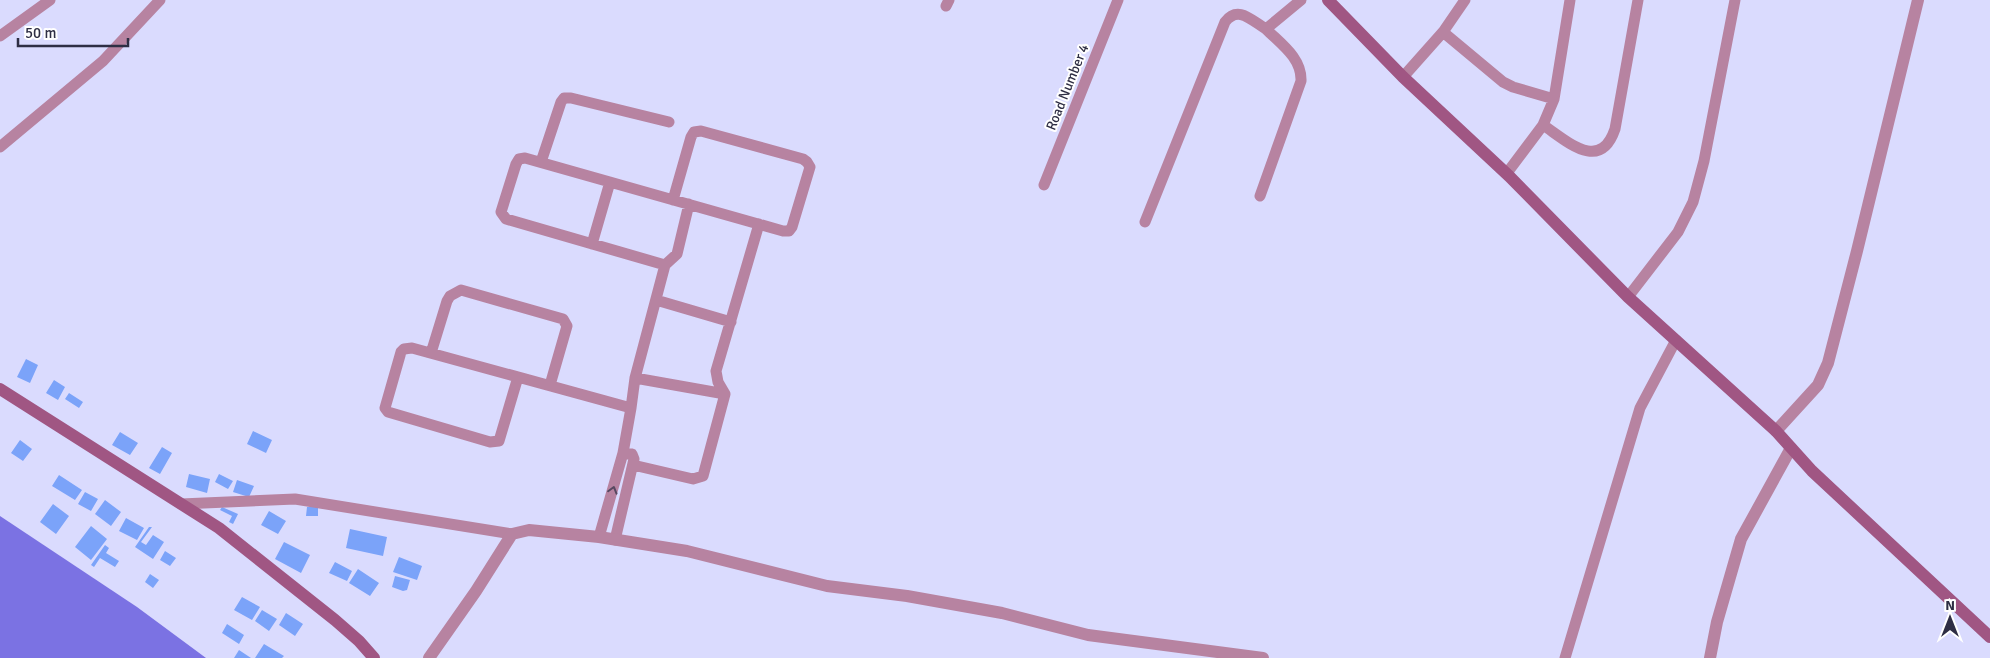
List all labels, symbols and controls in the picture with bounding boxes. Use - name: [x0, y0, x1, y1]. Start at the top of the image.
- scale bar: [18, 15, 128, 47]
- text: 50 m: [25, 24, 56, 42]
- street label: Road Number 4: [1042, 41, 1093, 133]
- one-way arrow: [607, 486, 617, 495]
- north arrow: [1925, 593, 1975, 643]
- text: N: [1945, 597, 1955, 614]

